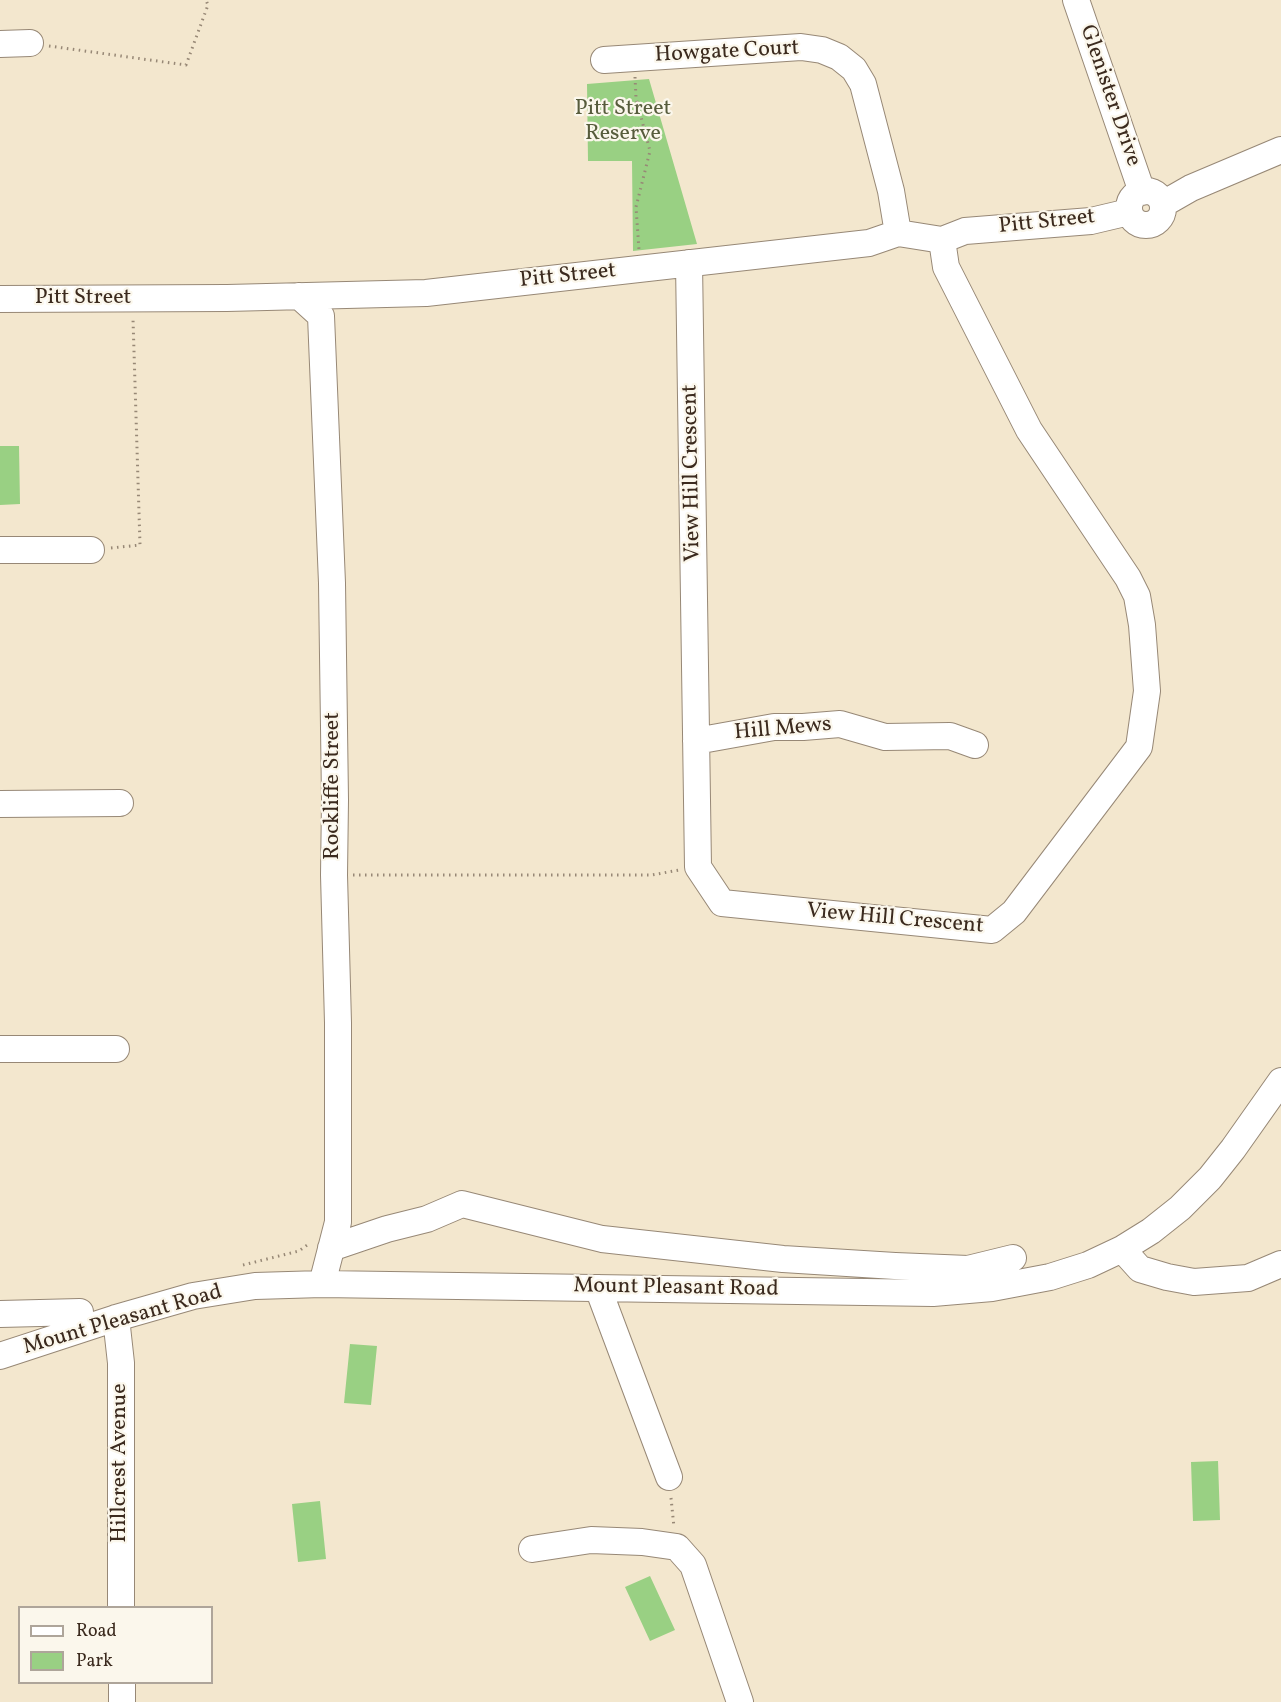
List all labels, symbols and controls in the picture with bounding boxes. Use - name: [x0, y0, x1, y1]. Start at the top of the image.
- street label: Glenister Drive: [1073, 22, 1145, 170]
- street label: Howgate Court: [654, 36, 800, 70]
- park label: Pitt Street Reserve: [575, 97, 671, 148]
- street label: Pitt Street: [998, 205, 1096, 241]
- street label: Pitt Street: [519, 259, 617, 295]
- street label: Pitt Street: [35, 286, 131, 312]
- street label: View Hill Crescent: [678, 384, 708, 562]
- street label: Rockliffe Street: [321, 712, 347, 860]
- street label: Hill Mews: [733, 713, 833, 747]
- street label: View Hill Crescent: [805, 899, 985, 941]
- street label: Mount Pleasant Road: [573, 1274, 779, 1304]
- street label: Mount Pleasant Road: [21, 1280, 225, 1362]
- street label: Hillcrest Avenue: [108, 1383, 134, 1543]
- legend: [18, 1606, 213, 1684]
- text: Road: [76, 1619, 117, 1644]
- text: Park: [76, 1649, 113, 1674]

